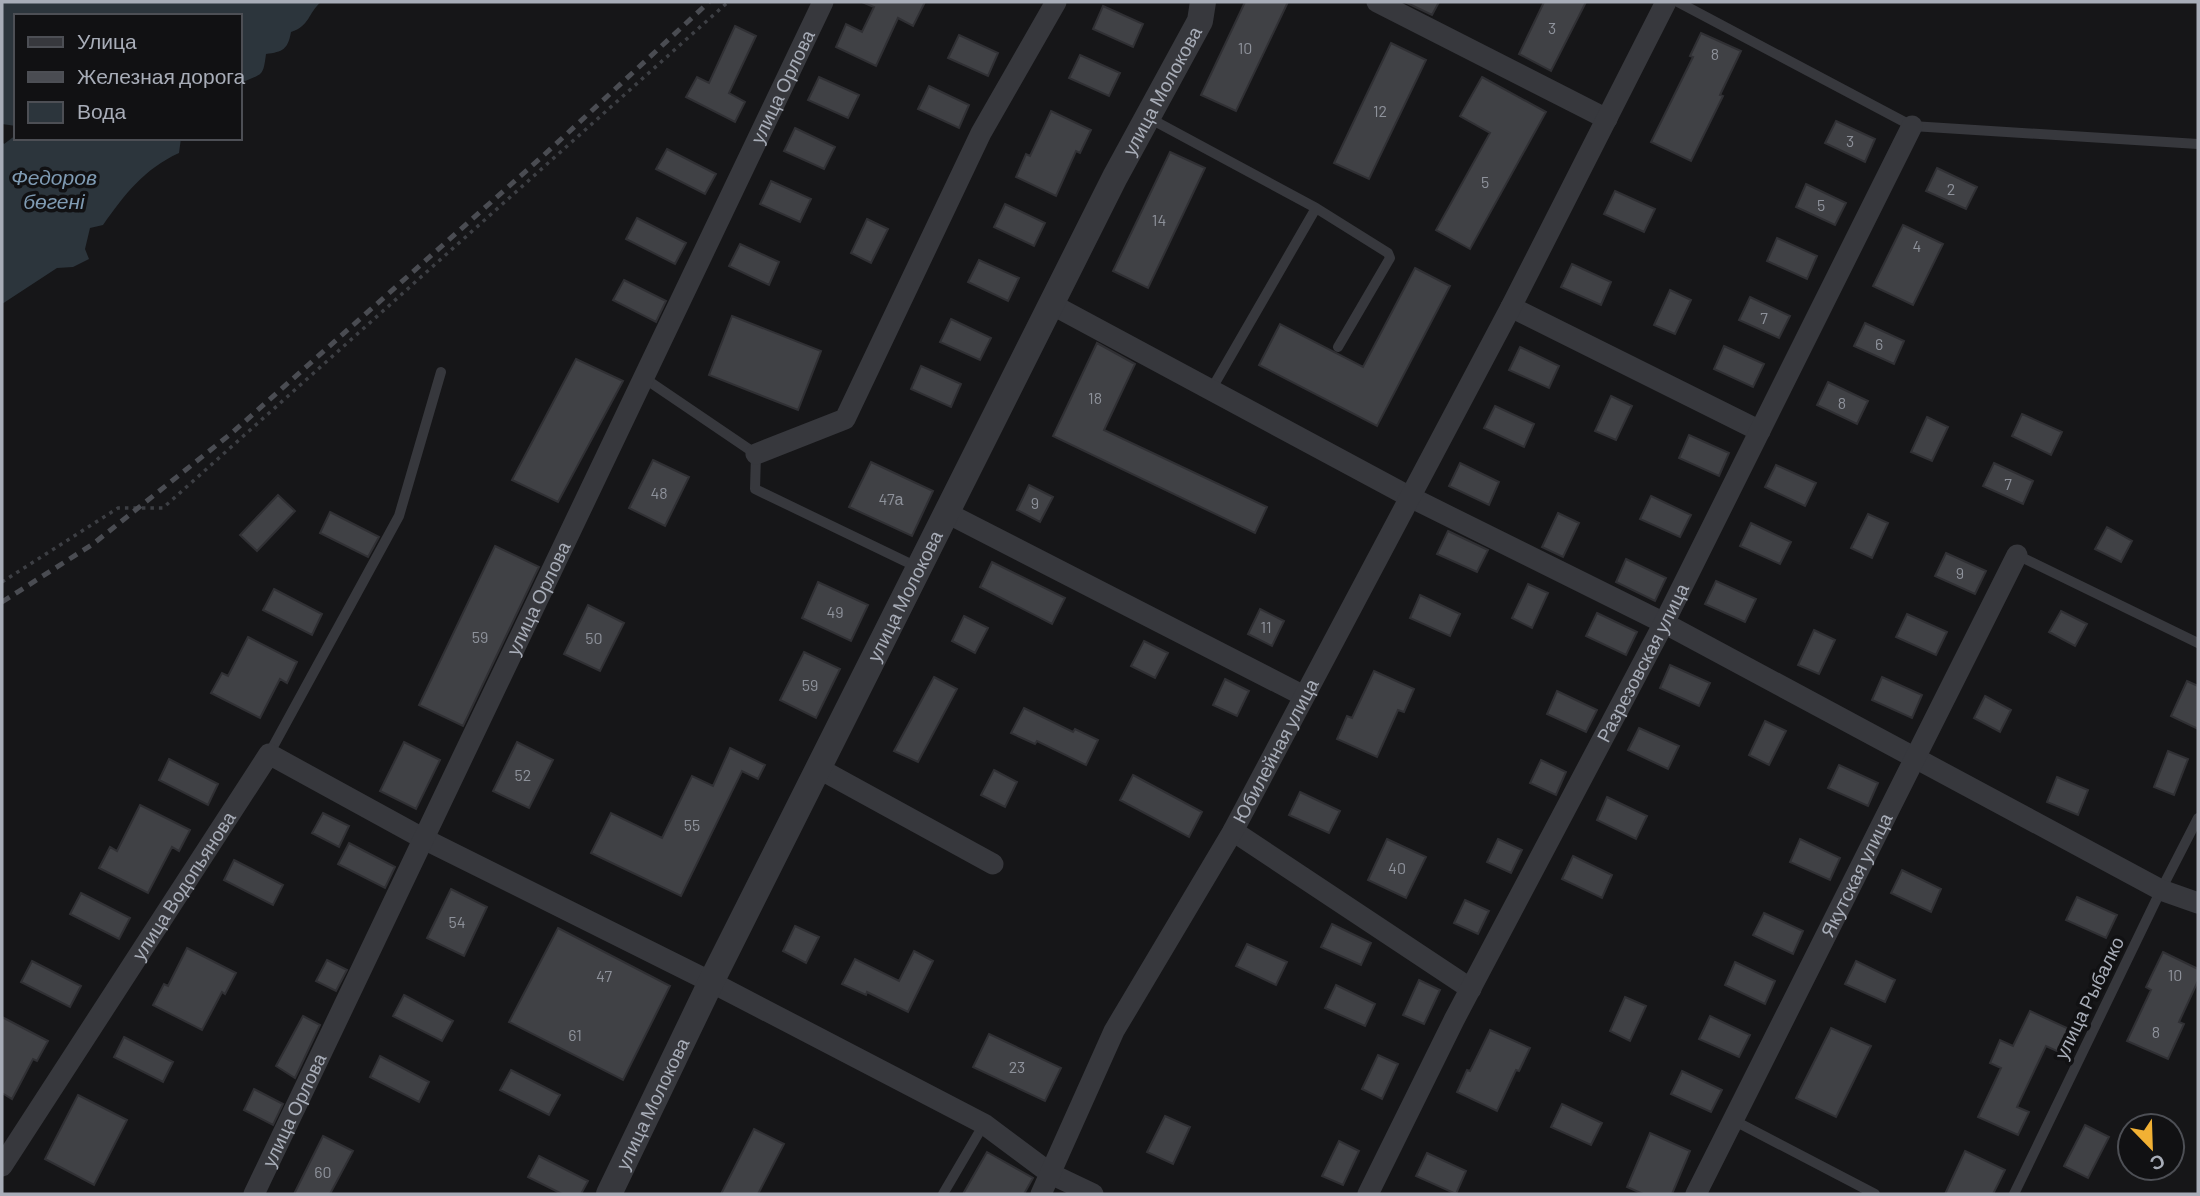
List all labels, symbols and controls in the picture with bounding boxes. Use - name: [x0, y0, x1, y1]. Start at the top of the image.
- legend: [14, 14, 242, 140]
- house number: 3: [1548, 18, 1556, 37]
- street label: улица Молокова: [1117, 22, 1206, 159]
- street label: улица Орлова: [745, 26, 819, 147]
- text: Улица: [77, 28, 137, 53]
- house number: 10: [1238, 38, 1252, 57]
- house number: 8: [1711, 44, 1719, 63]
- text: Железная дорога: [77, 63, 246, 88]
- text: Вода: [77, 98, 126, 123]
- house number: 12: [1373, 101, 1387, 120]
- house number: 3: [1846, 131, 1854, 150]
- water label: Федоров бөгені: [11, 164, 97, 213]
- house number: 5: [1481, 172, 1489, 191]
- house number: 2: [1947, 179, 1955, 198]
- house number: 5: [1817, 195, 1825, 214]
- house number: 14: [1152, 210, 1166, 229]
- house number: 4: [1913, 236, 1921, 255]
- house number: 7: [1760, 308, 1768, 327]
- house number: 6: [1875, 334, 1883, 353]
- house number: 18: [1088, 388, 1102, 407]
- house number: 8: [1838, 393, 1846, 412]
- house number: 7: [2004, 474, 2012, 493]
- house number: 48: [650, 483, 668, 502]
- house number: 47а: [879, 489, 903, 508]
- house number: 9: [1031, 493, 1039, 512]
- street label: улица Молокова: [862, 526, 947, 665]
- street label: улица Орлова: [501, 537, 575, 659]
- house number: 9: [1956, 563, 1964, 582]
- street label: Разрезовская улица: [1591, 579, 1693, 746]
- house number: 49: [826, 602, 844, 621]
- house number: 11: [1260, 617, 1272, 636]
- house number: 59: [472, 627, 488, 646]
- house number: 50: [585, 628, 603, 647]
- street label: Юбилейная улица: [1227, 674, 1323, 827]
- house number: 59: [802, 675, 818, 694]
- house number: 52: [515, 765, 531, 784]
- street label: улица Водопьянова: [127, 806, 240, 964]
- street label: Якутская улица: [1815, 809, 1897, 940]
- house number: 55: [684, 815, 700, 834]
- house number: 40: [1388, 858, 1406, 877]
- house number: 54: [448, 912, 466, 931]
- street label: улица Рыбалко: [2049, 933, 2128, 1063]
- house number: 10: [2168, 965, 2182, 984]
- house number: 47: [596, 966, 612, 985]
- house number: 8: [2152, 1022, 2160, 1041]
- house number: 61: [568, 1025, 582, 1044]
- street label: улица Молокова: [610, 1034, 694, 1173]
- street label: улица Орлова: [257, 1049, 331, 1170]
- house number: 23: [1009, 1057, 1025, 1076]
- north arrow: [2116, 1112, 2186, 1182]
- text: С: [2147, 1150, 2169, 1176]
- house number: 60: [314, 1162, 332, 1181]

